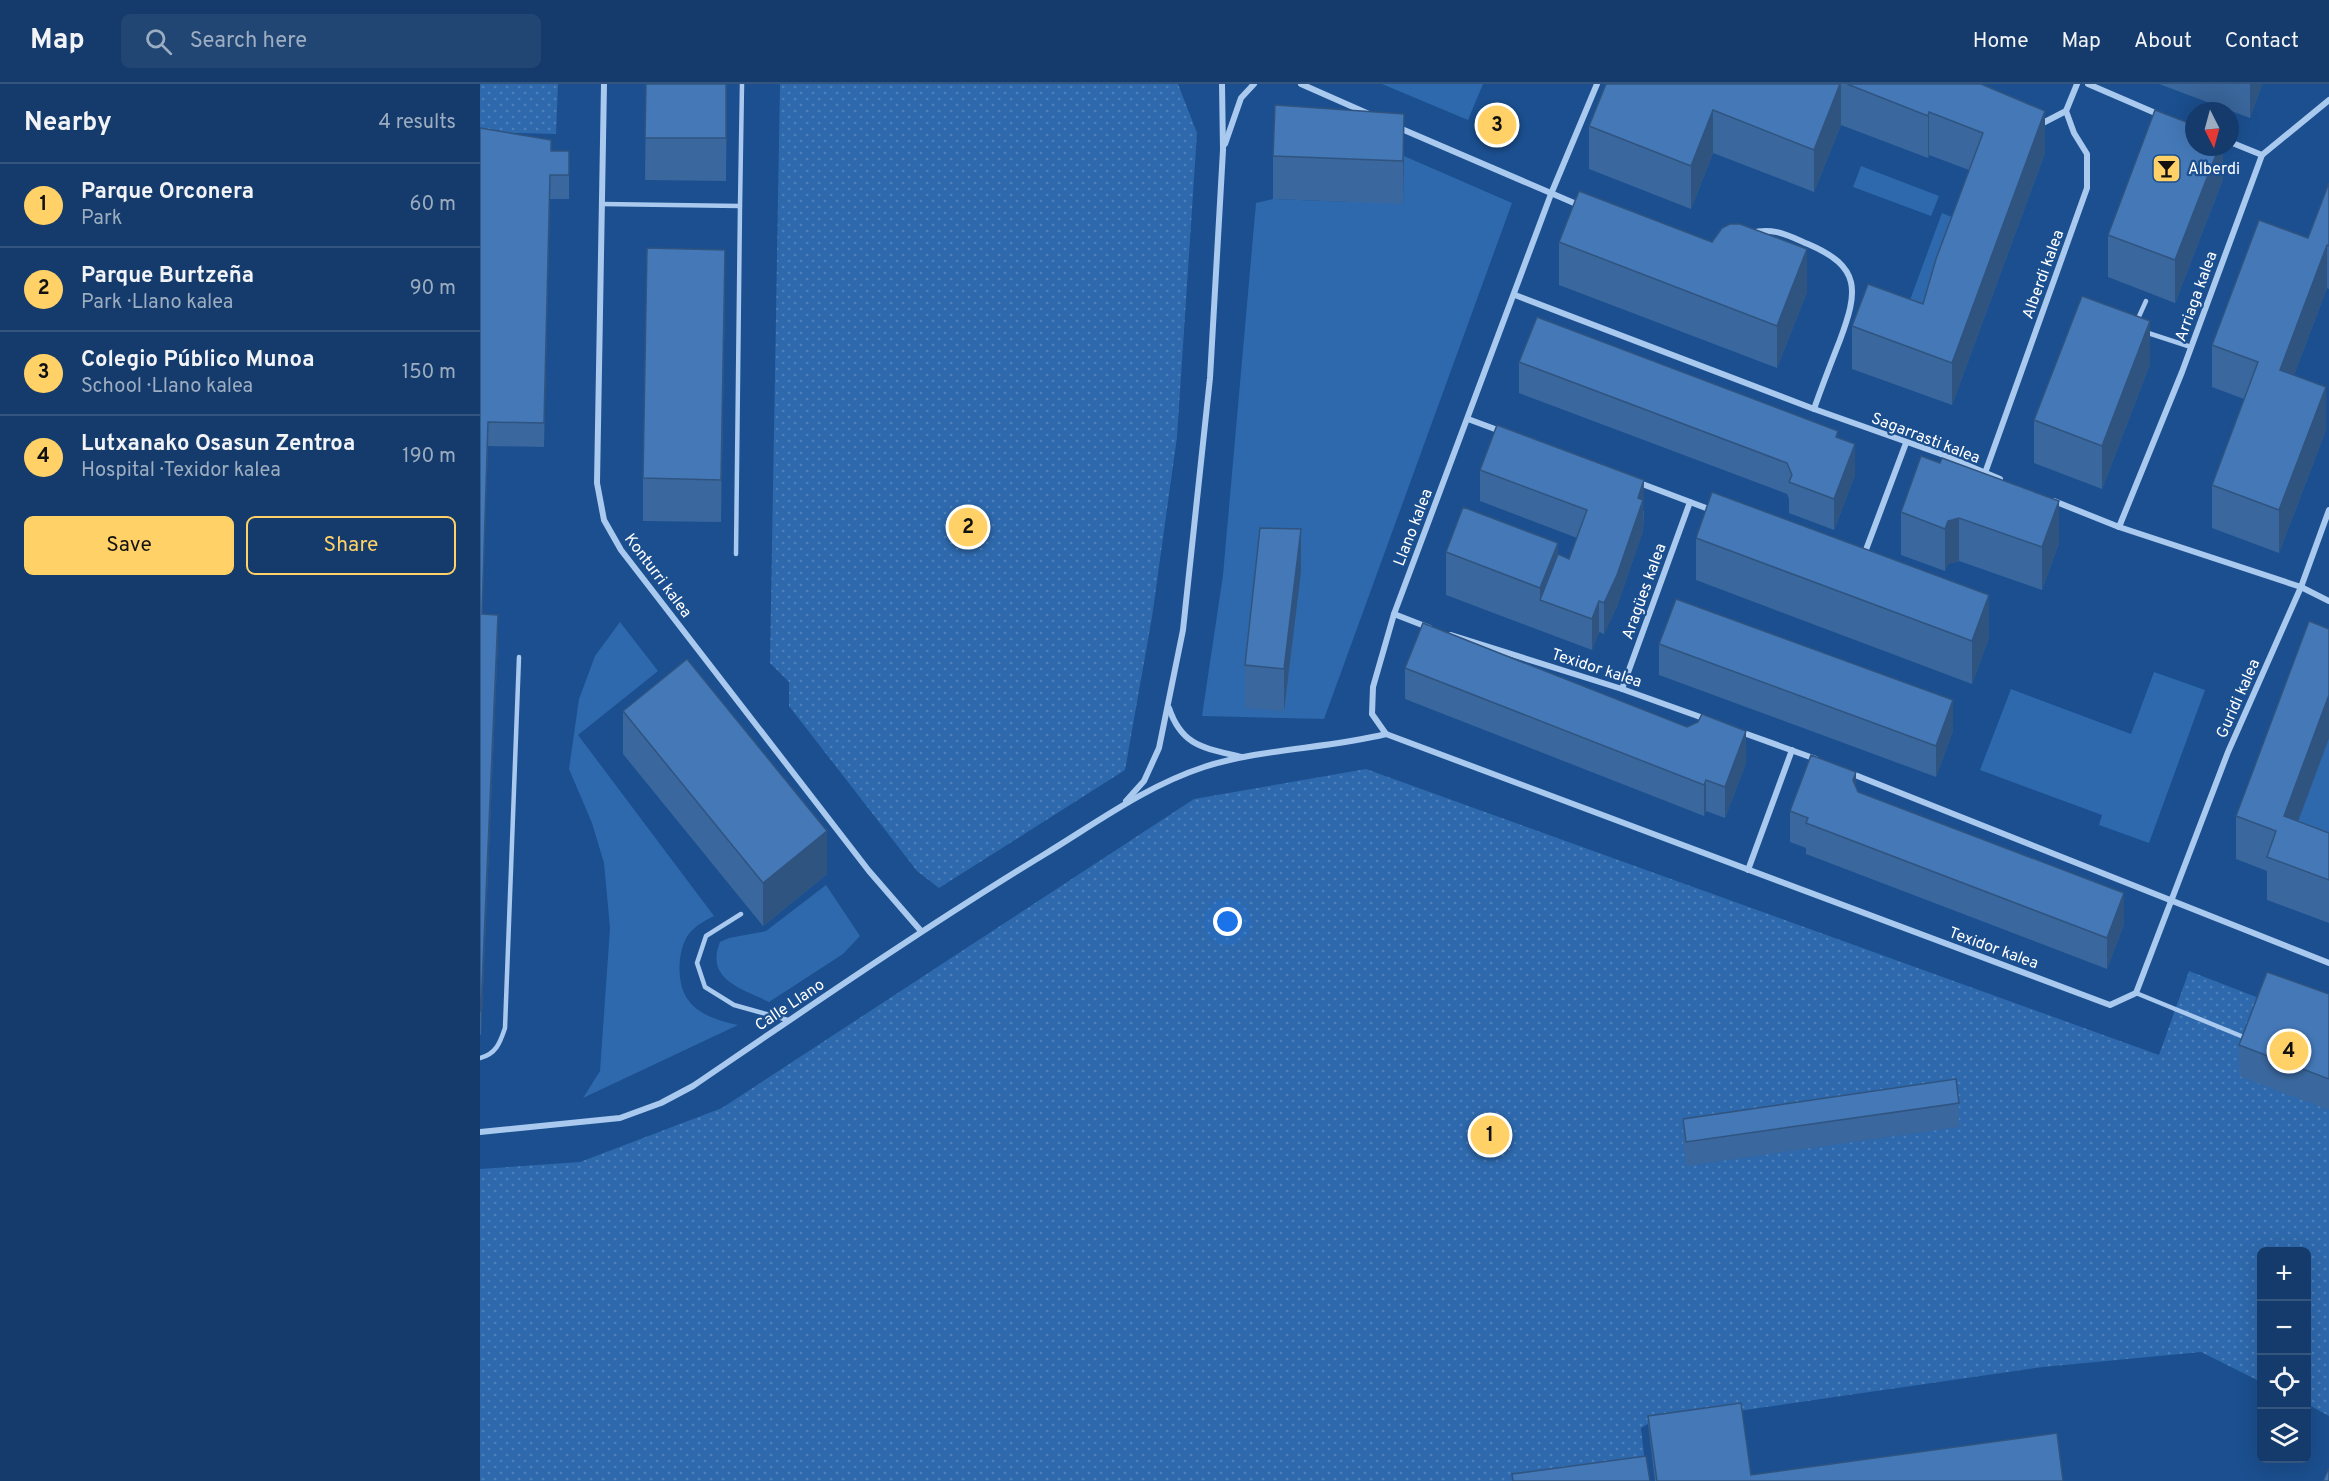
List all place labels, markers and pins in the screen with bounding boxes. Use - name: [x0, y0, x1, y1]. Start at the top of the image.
- pin: 3: [1478, 102, 1516, 147]
- bar icon: Alberdi: [2151, 152, 2183, 184]
- place label: Alberdi: [2188, 160, 2240, 180]
- pin: 2: [948, 504, 988, 550]
- pin: 4: [2270, 1028, 2308, 1074]
- pin: 1: [1470, 1112, 1510, 1158]

